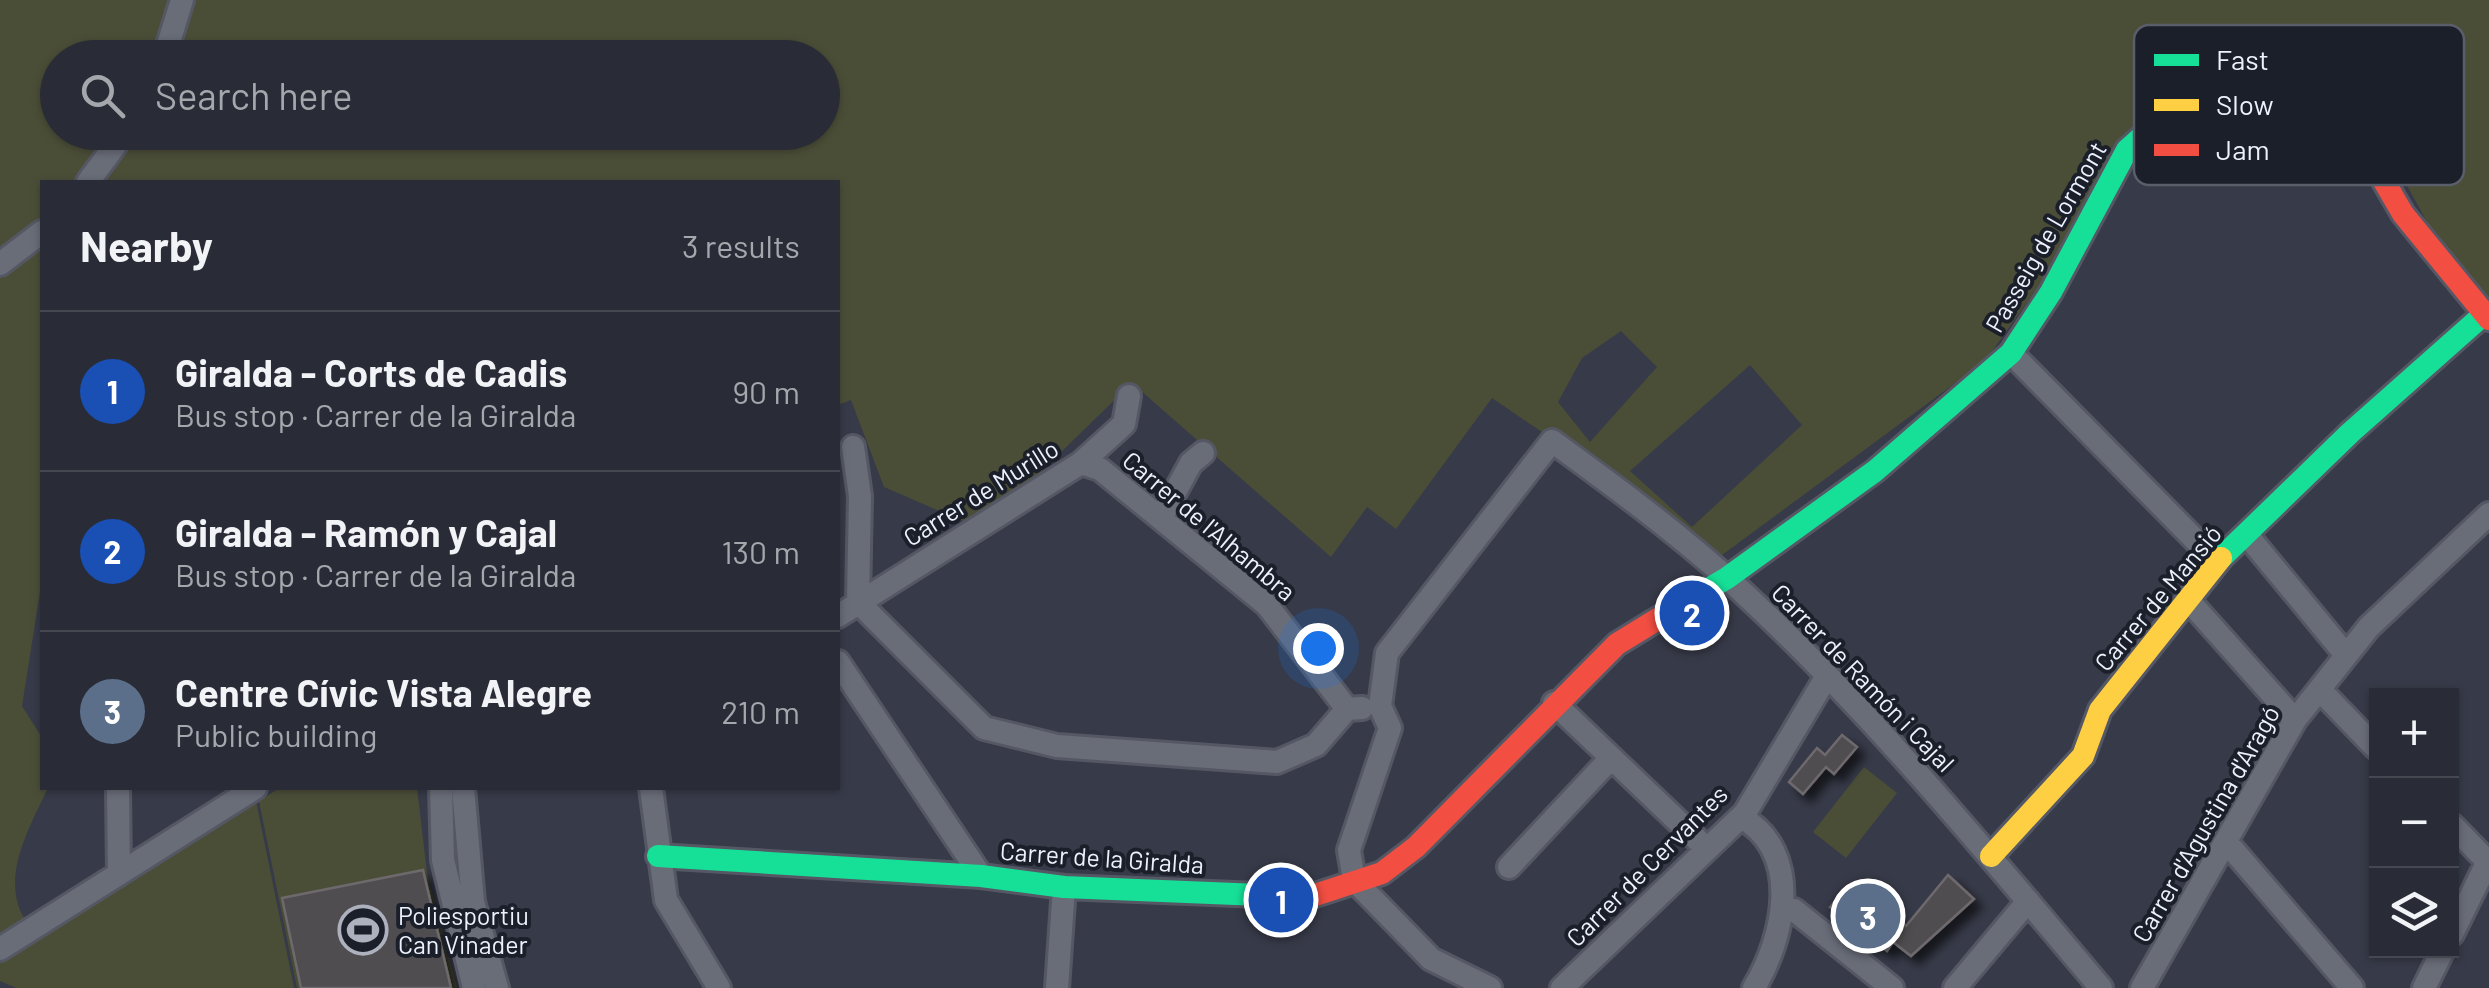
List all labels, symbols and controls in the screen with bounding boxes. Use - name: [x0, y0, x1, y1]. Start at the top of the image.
- legend: [2134, 25, 2464, 185]
- search box: [40, 40, 840, 150]
- text: Fast: [2216, 42, 2269, 76]
- icon: search: [75, 68, 130, 123]
- text: Search here: [155, 72, 353, 118]
- text: Slow: [2216, 87, 2274, 121]
- text: Jam: [2216, 132, 2270, 166]
- street label: Passeig de Lormont: [1978, 136, 2112, 337]
- text: Nearby: [80, 220, 213, 270]
- text: 3 results: [682, 226, 800, 264]
- text: Giralda - Corts de Cadis: [175, 349, 567, 395]
- text: 1: [107, 372, 118, 410]
- text: 90 m: [732, 372, 800, 410]
- text: Bus stop · Carrer de la Giralda: [175, 395, 576, 433]
- street label: Carrer de Murillo: [897, 432, 1064, 552]
- street label: Carrer de l'Alhambra: [1117, 444, 1302, 606]
- text: Giralda - Ramón y Cajal: [175, 509, 557, 555]
- street label: Carrer de Mansió: [2088, 518, 2227, 676]
- text: 2: [104, 532, 121, 570]
- text: 130 m: [721, 532, 800, 570]
- text: Bus stop · Carrer de la Giralda: [175, 555, 576, 593]
- pin: 2: [1660, 576, 1724, 650]
- street label: Carrer de Ramón i Cajal: [1766, 577, 1961, 777]
- your location: [1293, 623, 1344, 674]
- text: Centre Cívic Vista Alegre: [175, 669, 592, 715]
- map controls: [2369, 688, 2459, 958]
- button: +: [2369, 688, 2459, 778]
- text: 3: [104, 692, 121, 730]
- text: 210 m: [721, 692, 800, 730]
- street label: Carrer d'Agustina d'Aragó: [2125, 700, 2285, 947]
- text: Public building: [175, 715, 377, 753]
- button: −: [2369, 778, 2459, 868]
- street label: Carrer de Cervantes: [1560, 779, 1733, 952]
- street label: Carrer de la Giralda: [999, 835, 1205, 879]
- pin: 1: [1248, 862, 1314, 938]
- button: layers: [2369, 868, 2459, 958]
- pin: 3: [1836, 878, 1900, 954]
- place label: Poliesportiu Can Vinader: [398, 900, 529, 959]
- sports icon: Poliesportiu Can Vinader: [337, 904, 389, 956]

